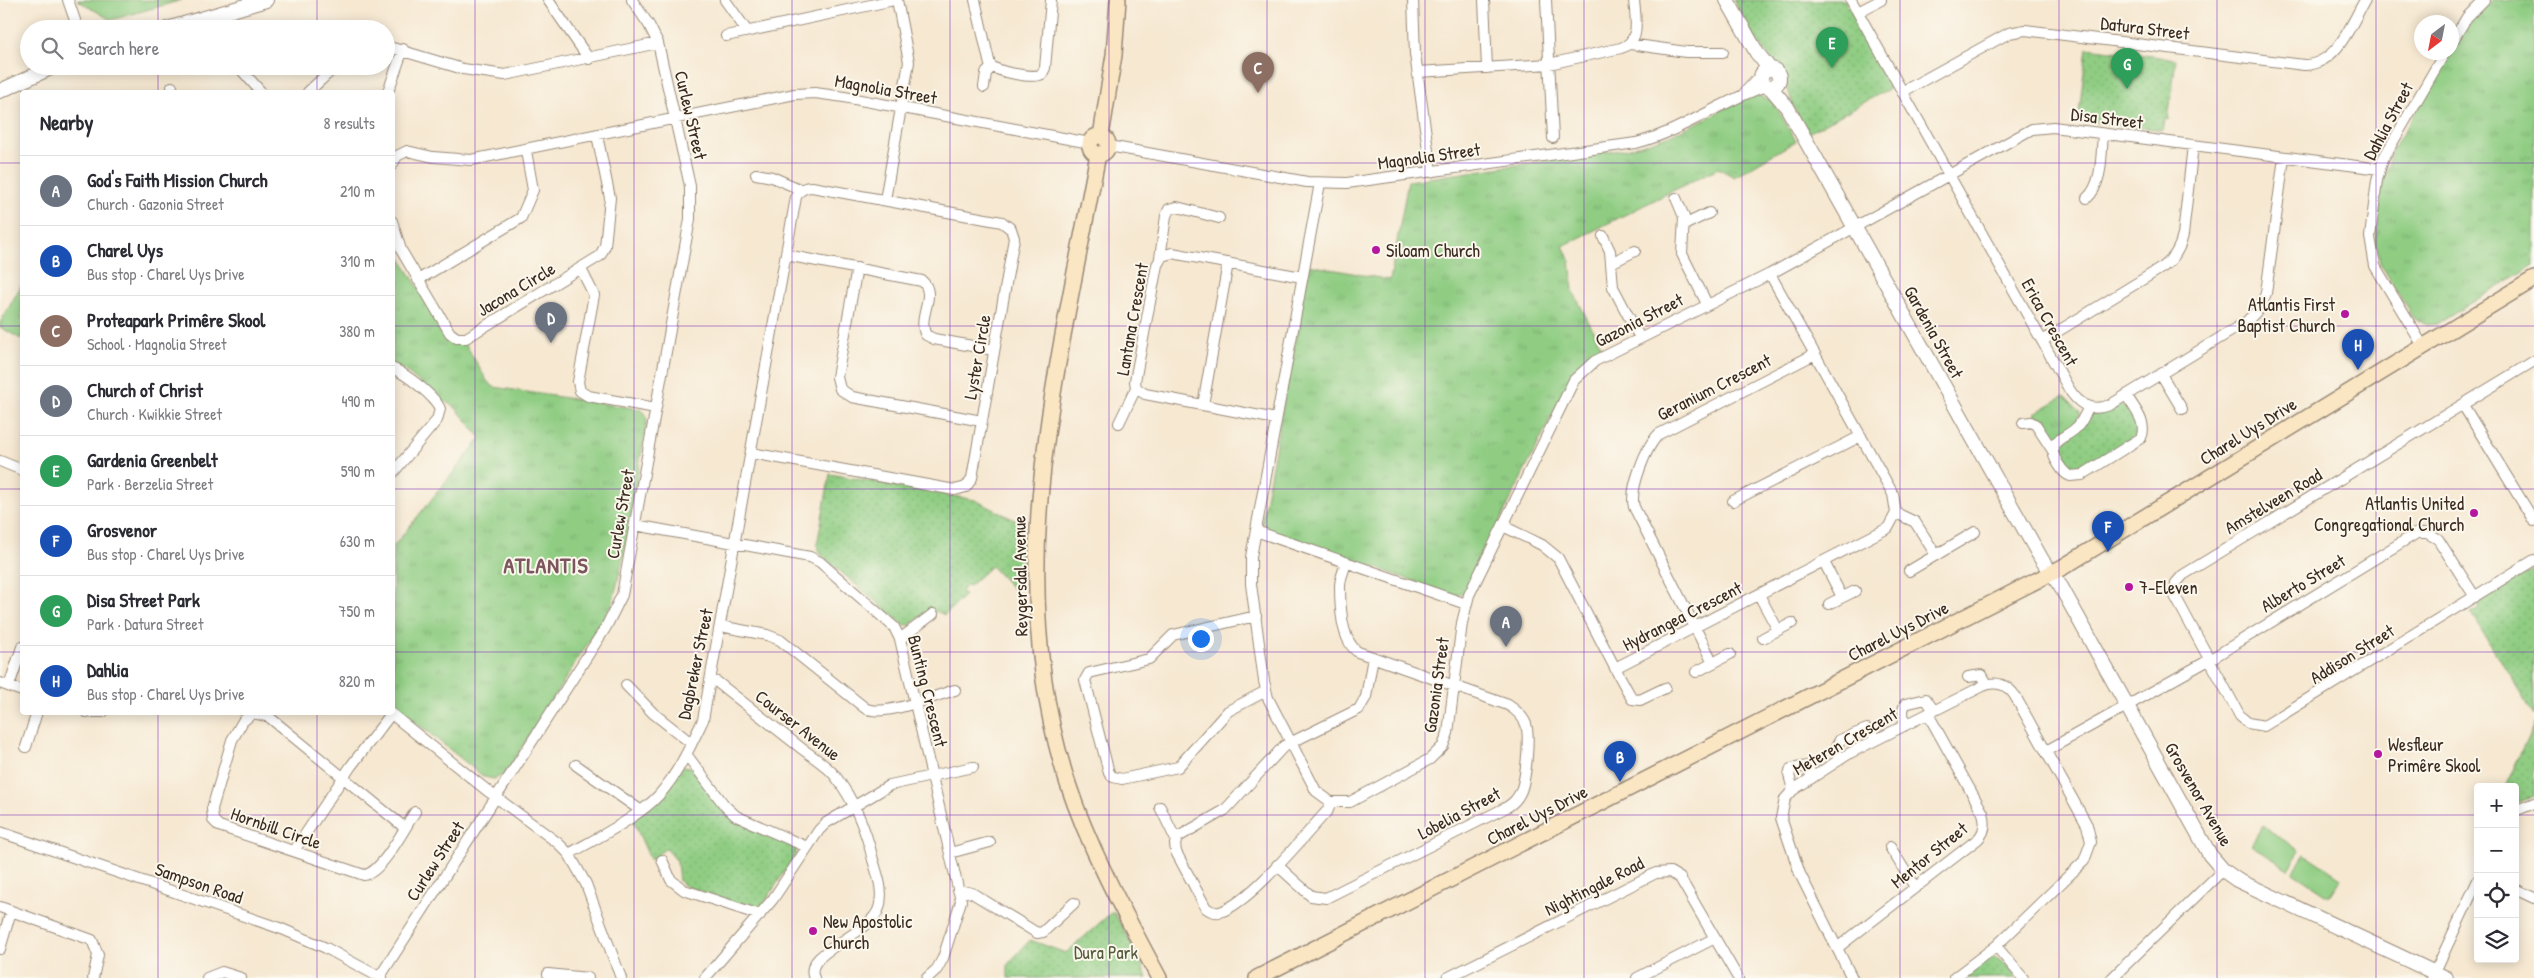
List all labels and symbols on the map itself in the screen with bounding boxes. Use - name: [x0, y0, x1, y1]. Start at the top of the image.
- street label: Datura Street: [2099, 10, 2192, 46]
- north arrow: [2414, 15, 2459, 60]
- pin: E: [1816, 27, 1848, 68]
- pin: G: [2111, 48, 2143, 89]
- pin: C: [1242, 52, 1274, 93]
- street label: Curlew Street: [669, 68, 714, 163]
- street label: Magnolia Street: [833, 68, 940, 110]
- street label: Dahlia Street: [2357, 77, 2419, 164]
- street label: Disa Street: [2069, 101, 2145, 135]
- street label: Magnolia Street: [1376, 136, 1483, 176]
- place label: Siloam Church: [1386, 238, 1480, 263]
- marker: Siloam Church: [1370, 244, 1382, 256]
- street label: Jacona Circle: [472, 256, 560, 322]
- street label: Lantana Crescent: [1110, 260, 1154, 377]
- street label: Erica Crescent: [2016, 274, 2085, 371]
- street label: Gardenia Street: [1898, 281, 1970, 383]
- street label: Gazonia Street: [1591, 287, 1688, 353]
- place label: Atlantis First Baptist Church: [2238, 292, 2336, 338]
- pin: D: [535, 302, 567, 343]
- marker: Atlantis First Baptist Church: [2339, 308, 2351, 320]
- street label: Lyster Circle: [957, 313, 997, 401]
- pin: H: [2342, 329, 2374, 370]
- street label: Geranium Crescent: [1653, 347, 1776, 426]
- street label: Charel Uys Drive: [2195, 391, 2301, 471]
- street label: Amstelveen Road: [2220, 462, 2326, 540]
- street label: Curlew Street: [600, 467, 640, 561]
- place label: Atlantis United Congregational Church: [2314, 491, 2464, 537]
- marker: Atlantis United Congregational Church: [2468, 507, 2480, 519]
- pin: F: [2092, 511, 2124, 552]
- street label: Reygersdal Avenue: [1006, 515, 1034, 637]
- street label: Alberto Street: [2256, 548, 2351, 618]
- district label: ATLANTIS: [503, 550, 589, 580]
- street label: Hydrangea Crescent: [1618, 575, 1747, 657]
- place label: 7-Eleven: [2139, 575, 2198, 600]
- marker: 7-Eleven: [2123, 581, 2135, 593]
- street label: Charel Uys Drive: [1843, 595, 1953, 667]
- street label: Dagbreker Street: [671, 605, 719, 722]
- pin: A: [1490, 606, 1522, 647]
- street label: Addison Street: [2305, 618, 2400, 690]
- your location: [1188, 626, 1214, 652]
- street label: Bunting Crescent: [902, 633, 954, 750]
- street label: Gazonia Street: [1417, 635, 1455, 734]
- street label: Courser Avenue: [750, 684, 846, 766]
- street label: Meteren Crescent: [1788, 701, 1903, 781]
- place label: Wesfleur Primêre Skool: [2388, 732, 2480, 778]
- street label: Grosvenor Avenue: [2159, 737, 2239, 851]
- pin: B: [1604, 741, 1636, 782]
- marker: Wesfleur Primêre Skool: [2372, 748, 2384, 760]
- street label: Charel Uys Drive: [1482, 779, 1592, 851]
- street label: Lobelia Street: [1413, 780, 1506, 845]
- street label: Hornbill Circle: [228, 801, 324, 855]
- street label: Curlew Street: [400, 816, 471, 906]
- street label: Mentor Street: [1885, 816, 1973, 894]
- street label: Nightingale Road: [1540, 850, 1648, 922]
- street label: Sampson Road: [152, 856, 246, 910]
- place label: New Apostolic Church: [823, 909, 912, 955]
- marker: New Apostolic Church: [807, 925, 819, 937]
- park label: Dura Park: [1074, 940, 1139, 965]

